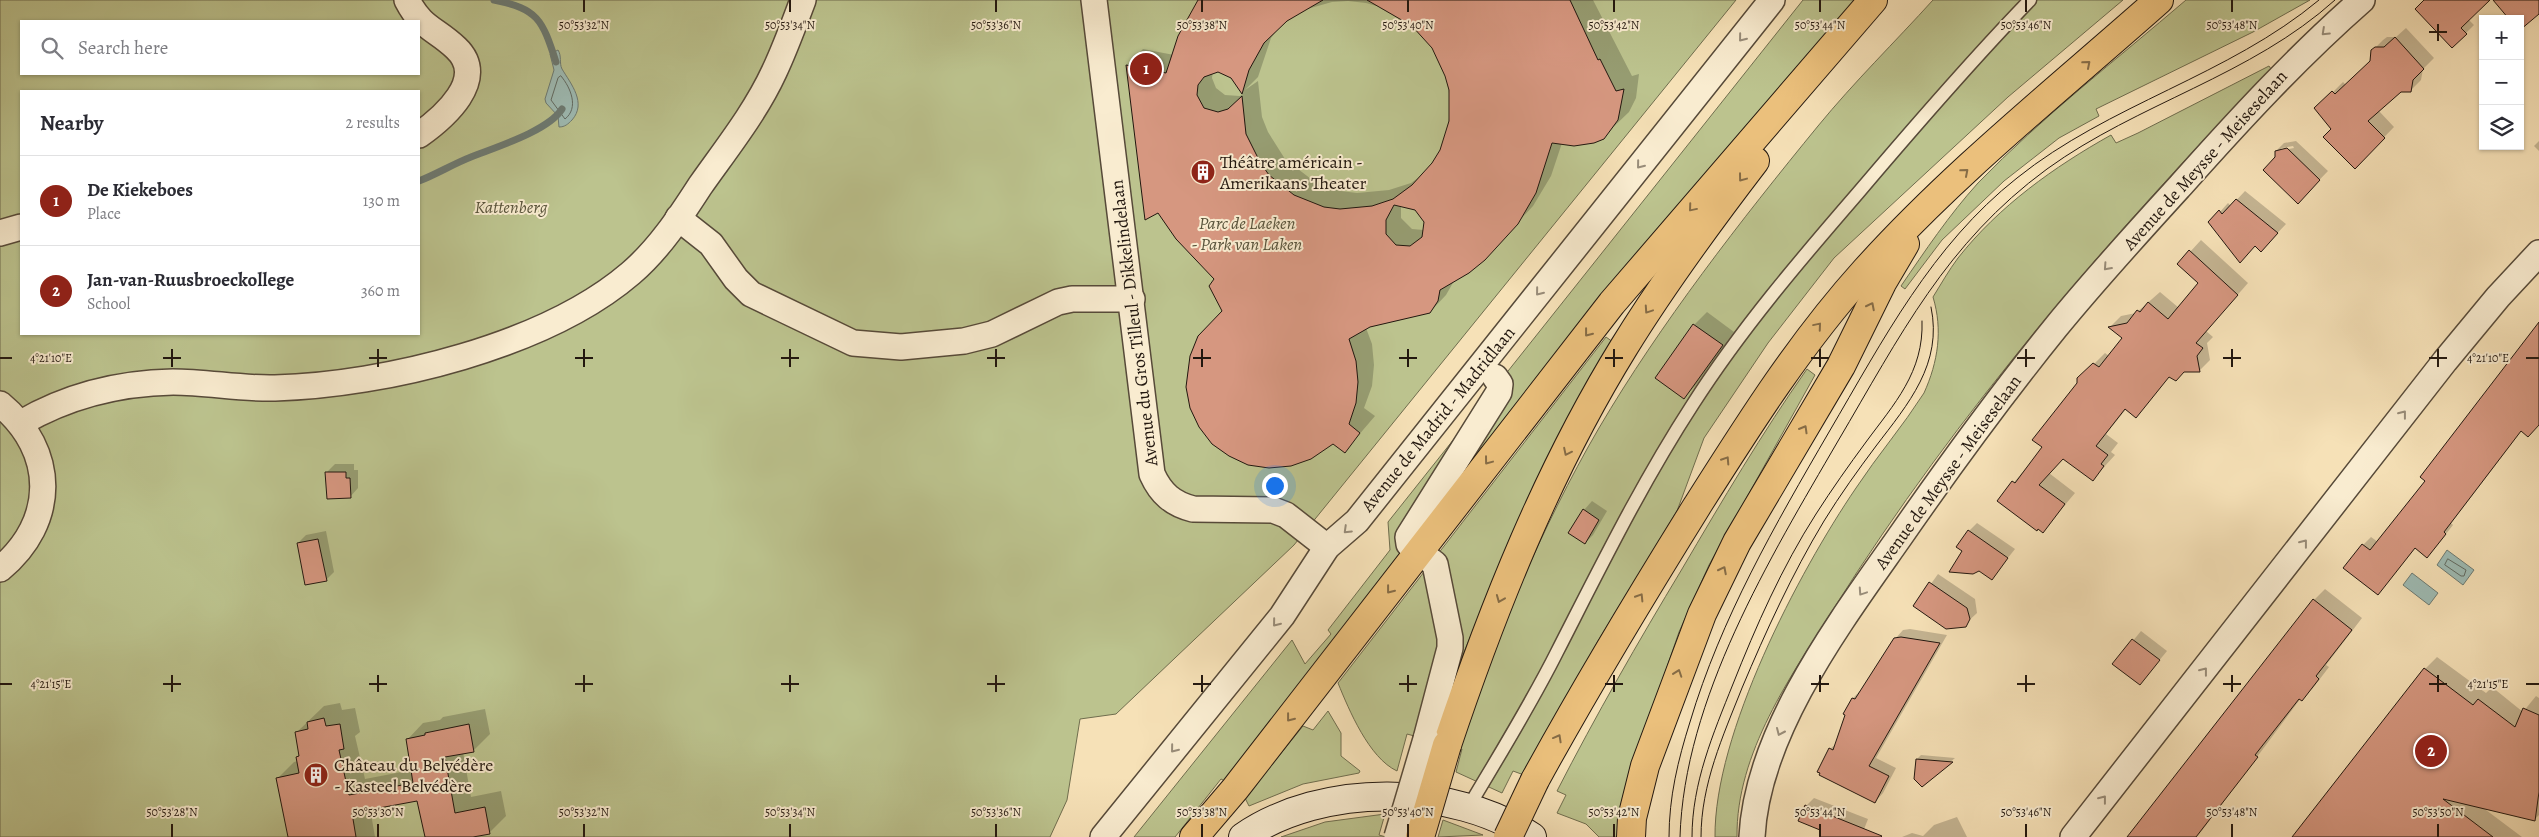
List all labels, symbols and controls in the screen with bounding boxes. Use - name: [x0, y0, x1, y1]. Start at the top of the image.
- map controls: [2479, 15, 2524, 150]
- button: +: [2479, 15, 2524, 60]
- text: 50°53'32"N: [559, 17, 610, 33]
- text: 50°53'34"N: [765, 17, 815, 33]
- text: 50°53'36"N: [971, 17, 1021, 33]
- text: 50°53'38"N: [1177, 17, 1228, 33]
- text: 50°53'40"N: [1382, 17, 1434, 33]
- text: 50°53'42"N: [1589, 17, 1640, 33]
- text: 50°53'44"N: [1795, 17, 1846, 33]
- text: 50°53'46"N: [2001, 17, 2052, 33]
- text: 50°53'48"N: [2207, 17, 2258, 33]
- search box: [20, 20, 420, 75]
- one-way arrow: [2322, 26, 2331, 35]
- one-way arrow: [1739, 32, 1747, 41]
- icon: search: [38, 34, 66, 62]
- text: Search here: [78, 35, 168, 61]
- pin: 1: [1130, 50, 1162, 88]
- button: −: [2479, 60, 2524, 105]
- one-way arrow: [2081, 61, 2090, 70]
- street label: Avenue de Meysse - Meiseselaan: [2117, 65, 2293, 256]
- button: layers: [2479, 105, 2524, 150]
- text: Nearby: [40, 109, 103, 137]
- text: 2 results: [345, 112, 400, 134]
- place label: Théâtre américain - Amerikaans Theater: [1219, 150, 1366, 195]
- building icon: Théâtre américain - Amerikaans Theater: [1190, 159, 1216, 185]
- one-way arrow: [1638, 159, 1646, 168]
- one-way arrow: [1959, 168, 1968, 177]
- one-way arrow: [1739, 172, 1748, 182]
- text: De Kiekeboes: [87, 177, 193, 203]
- street label: Avenue du Gros Tilleul - Dikkelindelaan: [1105, 178, 1164, 469]
- text: 1: [53, 190, 59, 212]
- text: 130 m: [363, 190, 400, 212]
- park label: Kattenberg: [475, 195, 547, 219]
- text: Place: [87, 203, 121, 225]
- one-way arrow: [1689, 203, 1698, 212]
- park label: Parc de Laeken - Park van Laken: [1192, 211, 1302, 256]
- one-way arrow: [2104, 261, 2113, 270]
- text: Jan-van-Ruusbroeckollege: [87, 267, 294, 293]
- text: 2: [52, 280, 60, 302]
- text: 360 m: [361, 280, 400, 302]
- one-way arrow: [1536, 286, 1544, 295]
- text: School: [87, 293, 130, 315]
- one-way arrow: [1865, 302, 1875, 311]
- one-way arrow: [1645, 305, 1654, 314]
- street label: Avenue de Madrid - Madridlaan: [1355, 321, 1520, 518]
- one-way arrow: [1813, 323, 1821, 332]
- one-way arrow: [1585, 327, 1594, 337]
- text: 4°21'10"E: [30, 350, 72, 366]
- text: 4°21'10"E: [2467, 350, 2509, 366]
- street label: Avenue de Meysse - Meiseselaan: [1869, 370, 2027, 575]
- one-way arrow: [2397, 410, 2406, 420]
- one-way arrow: [1797, 426, 1807, 435]
- one-way arrow: [1564, 446, 1574, 455]
- one-way arrow: [1485, 455, 1494, 465]
- one-way arrow: [1720, 456, 1730, 465]
- your location: [1262, 473, 1288, 499]
- one-way arrow: [1344, 524, 1353, 533]
- one-way arrow: [2298, 539, 2307, 548]
- one-way arrow: [1717, 566, 1727, 575]
- one-way arrow: [1387, 584, 1395, 593]
- one-way arrow: [1859, 586, 1868, 595]
- one-way arrow: [1496, 594, 1506, 603]
- one-way arrow: [1633, 594, 1643, 603]
- one-way arrow: [1273, 617, 1282, 626]
- one-way arrow: [2198, 667, 2207, 676]
- one-way arrow: [1672, 669, 1682, 678]
- text: 4°21'15"E: [31, 676, 71, 692]
- text: 4°21'15"E: [2468, 676, 2508, 692]
- one-way arrow: [1287, 712, 1296, 722]
- one-way arrow: [1775, 727, 1786, 736]
- pin: 2: [2415, 732, 2447, 770]
- one-way arrow: [1552, 734, 1562, 743]
- one-way arrow: [1172, 743, 1180, 752]
- place label: Château du Belvédère - Kasteel Belvédère: [334, 753, 493, 798]
- building icon: Château du Belvédère - Kasteel Belvédère: [303, 762, 329, 788]
- one-way arrow: [2098, 795, 2107, 804]
- text: 50°53'28"N: [146, 804, 198, 820]
- text: 50°53'30"N: [352, 804, 404, 820]
- text: 50°53'32"N: [559, 804, 610, 820]
- text: 50°53'34"N: [765, 804, 815, 820]
- text: 50°53'36"N: [971, 804, 1021, 820]
- text: 50°53'38"N: [1177, 804, 1228, 820]
- text: 50°53'40"N: [1382, 804, 1434, 820]
- text: 50°53'42"N: [1589, 804, 1640, 820]
- text: 50°53'44"N: [1795, 804, 1846, 820]
- text: 50°53'46"N: [2001, 804, 2052, 820]
- text: 50°53'48"N: [2207, 804, 2258, 820]
- text: 50°53'50"N: [2412, 804, 2464, 820]

